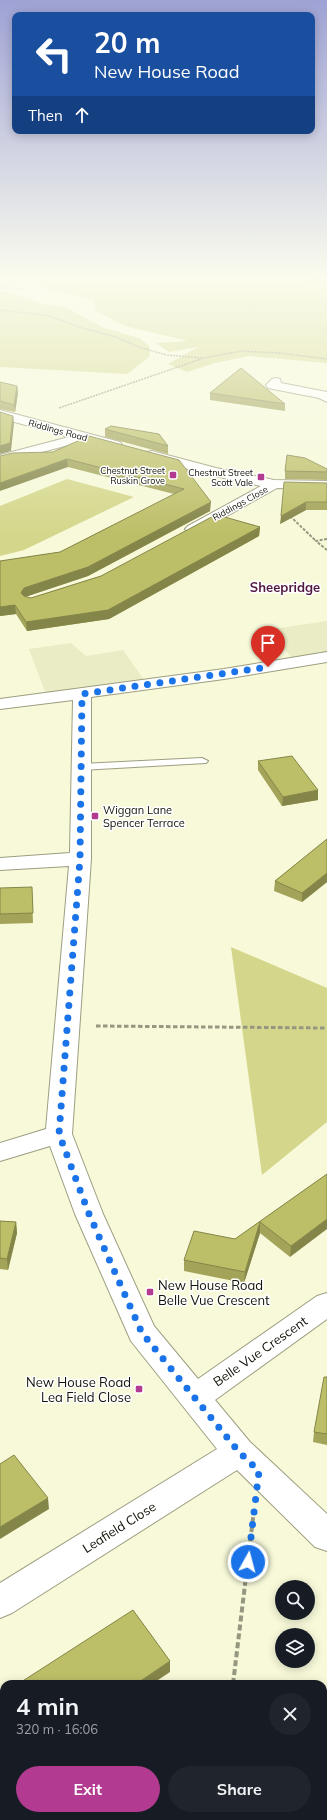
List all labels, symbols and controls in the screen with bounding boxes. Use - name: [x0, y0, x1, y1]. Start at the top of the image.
- text: 20 m: [94, 25, 160, 60]
- icon: left: [28, 28, 80, 80]
- text: New House Road: [94, 60, 239, 83]
- icon: ahead: [71, 104, 93, 126]
- text: Then: [28, 106, 63, 125]
- street label: Riddings Road: [27, 417, 89, 443]
- place label: Chestnut Street Ruskin Grove: [100, 465, 165, 486]
- place label: Chestnut Street Scott Vale: [188, 467, 253, 488]
- marker: Chestnut Street Ruskin Grove: [168, 470, 178, 480]
- marker: Chestnut Street Scott Vale: [256, 472, 266, 482]
- street label: Riddings Close: [210, 483, 270, 523]
- district label: Sheepridge: [250, 579, 320, 595]
- pin: [251, 626, 285, 667]
- icon: arrive: [257, 632, 279, 654]
- place label: Wiggan Lane Spencer Terrace: [103, 803, 185, 830]
- marker: Wiggan Lane Spencer Terrace: [90, 811, 100, 821]
- place label: New House Road Belle Vue Crescent: [158, 1277, 270, 1308]
- marker: New House Road Belle Vue Crescent: [145, 1287, 155, 1297]
- street label: Belle Vue Crescent: [210, 1312, 311, 1390]
- place label: New House Road Lea Field Close: [26, 1374, 131, 1405]
- marker: New House Road Lea Field Close: [134, 1384, 144, 1394]
- street label: Leafield Close: [79, 1498, 159, 1556]
- position arrow: [227, 1541, 269, 1583]
- map controls: [275, 1580, 315, 1668]
- button: search: [275, 1580, 315, 1620]
- button: layers: [275, 1628, 315, 1668]
- text: 4 min: [16, 1691, 79, 1721]
- button: close: [269, 1693, 311, 1735]
- text: 320 m · 16:06: [16, 1721, 98, 1737]
- button: Exit: [16, 1766, 160, 1812]
- button: Share: [168, 1766, 311, 1812]

